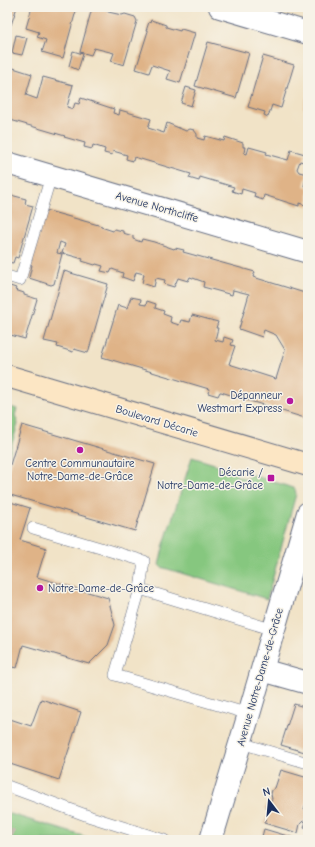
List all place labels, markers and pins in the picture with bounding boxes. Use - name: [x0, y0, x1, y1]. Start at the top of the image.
- place label: Dépanneur Westmart Express: [198, 389, 283, 415]
- marker: Dépanneur Westmart Express: [285, 396, 295, 406]
- marker: Centre Communautaire Notre-Dame-de-Grâce: [75, 445, 85, 455]
- place label: Centre Communautaire Notre-Dame-de-Grâce: [25, 457, 135, 483]
- place label: Décarie / Notre-Dame-de-Grâce: [157, 466, 263, 492]
- marker: Décarie / Notre-Dame-de-Grâce: [266, 473, 276, 483]
- place label: Notre-Dame-de-Grâce: [48, 582, 154, 595]
- marker: Notre-Dame-de-Grâce: [35, 583, 45, 593]

